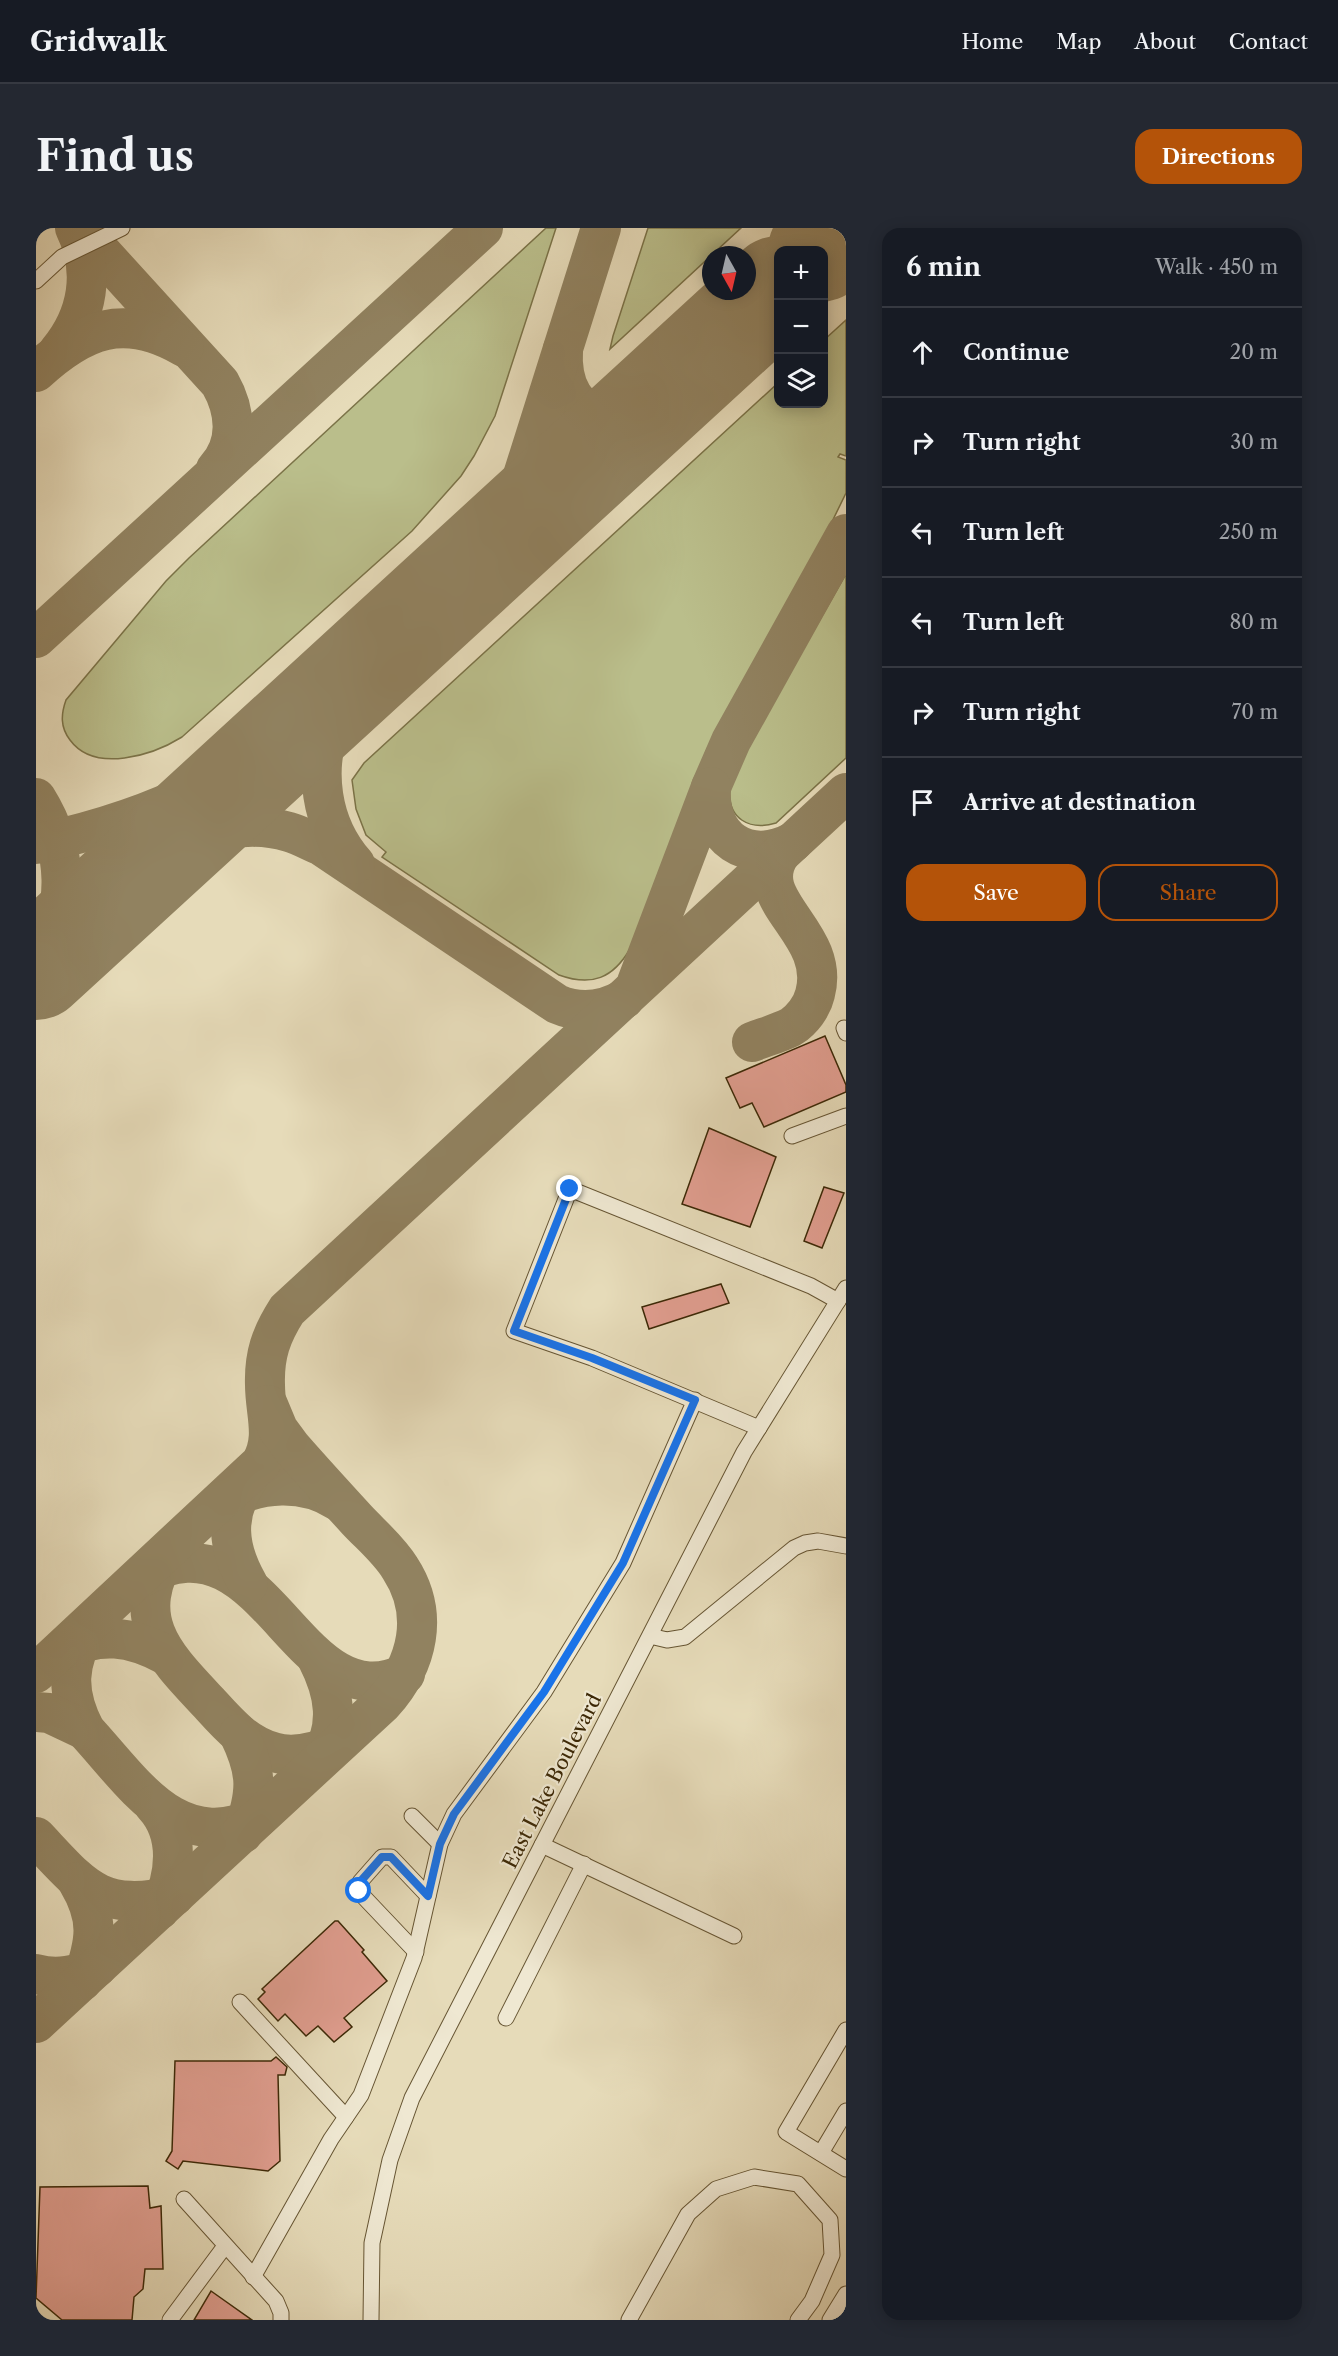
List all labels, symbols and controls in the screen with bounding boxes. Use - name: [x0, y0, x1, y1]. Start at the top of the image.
- text: Gridwalk: [30, 24, 166, 58]
- text: Home: [962, 29, 1023, 54]
- text: Map: [1056, 29, 1101, 54]
- text: About: [1134, 29, 1196, 54]
- text: Contact: [1229, 29, 1308, 54]
- button: Directions: [1135, 129, 1302, 184]
- text: Find us: [36, 130, 194, 182]
- north arrow: [702, 246, 756, 300]
- map controls: [774, 246, 828, 408]
- button: +: [774, 246, 828, 300]
- text: 6 min: [906, 251, 981, 283]
- text: Walk · 450 m: [1155, 255, 1278, 279]
- button: −: [774, 300, 828, 354]
- icon: ahead: [906, 336, 939, 369]
- text: Continue: [963, 339, 1069, 366]
- text: 20 m: [1230, 340, 1278, 364]
- button: layers: [774, 354, 828, 408]
- icon: right: [906, 426, 939, 459]
- text: Turn right: [963, 429, 1081, 456]
- text: 30 m: [1230, 430, 1278, 454]
- icon: left: [906, 516, 939, 549]
- text: Turn left: [963, 519, 1064, 546]
- text: 250 m: [1219, 520, 1278, 544]
- icon: left: [906, 606, 939, 639]
- text: Turn left: [963, 609, 1064, 636]
- text: 80 m: [1230, 610, 1278, 634]
- icon: right: [906, 696, 939, 729]
- text: Turn right: [963, 699, 1081, 726]
- text: 70 m: [1232, 700, 1278, 724]
- icon: arrive: [906, 786, 939, 819]
- text: Arrive at destination: [963, 789, 1196, 816]
- button: Save: [906, 864, 1086, 921]
- button: Share: [1098, 864, 1278, 921]
- route end: [556, 1175, 582, 1201]
- street label: East Lake Boulevard: [498, 1690, 606, 1872]
- route start: [345, 1877, 371, 1903]

